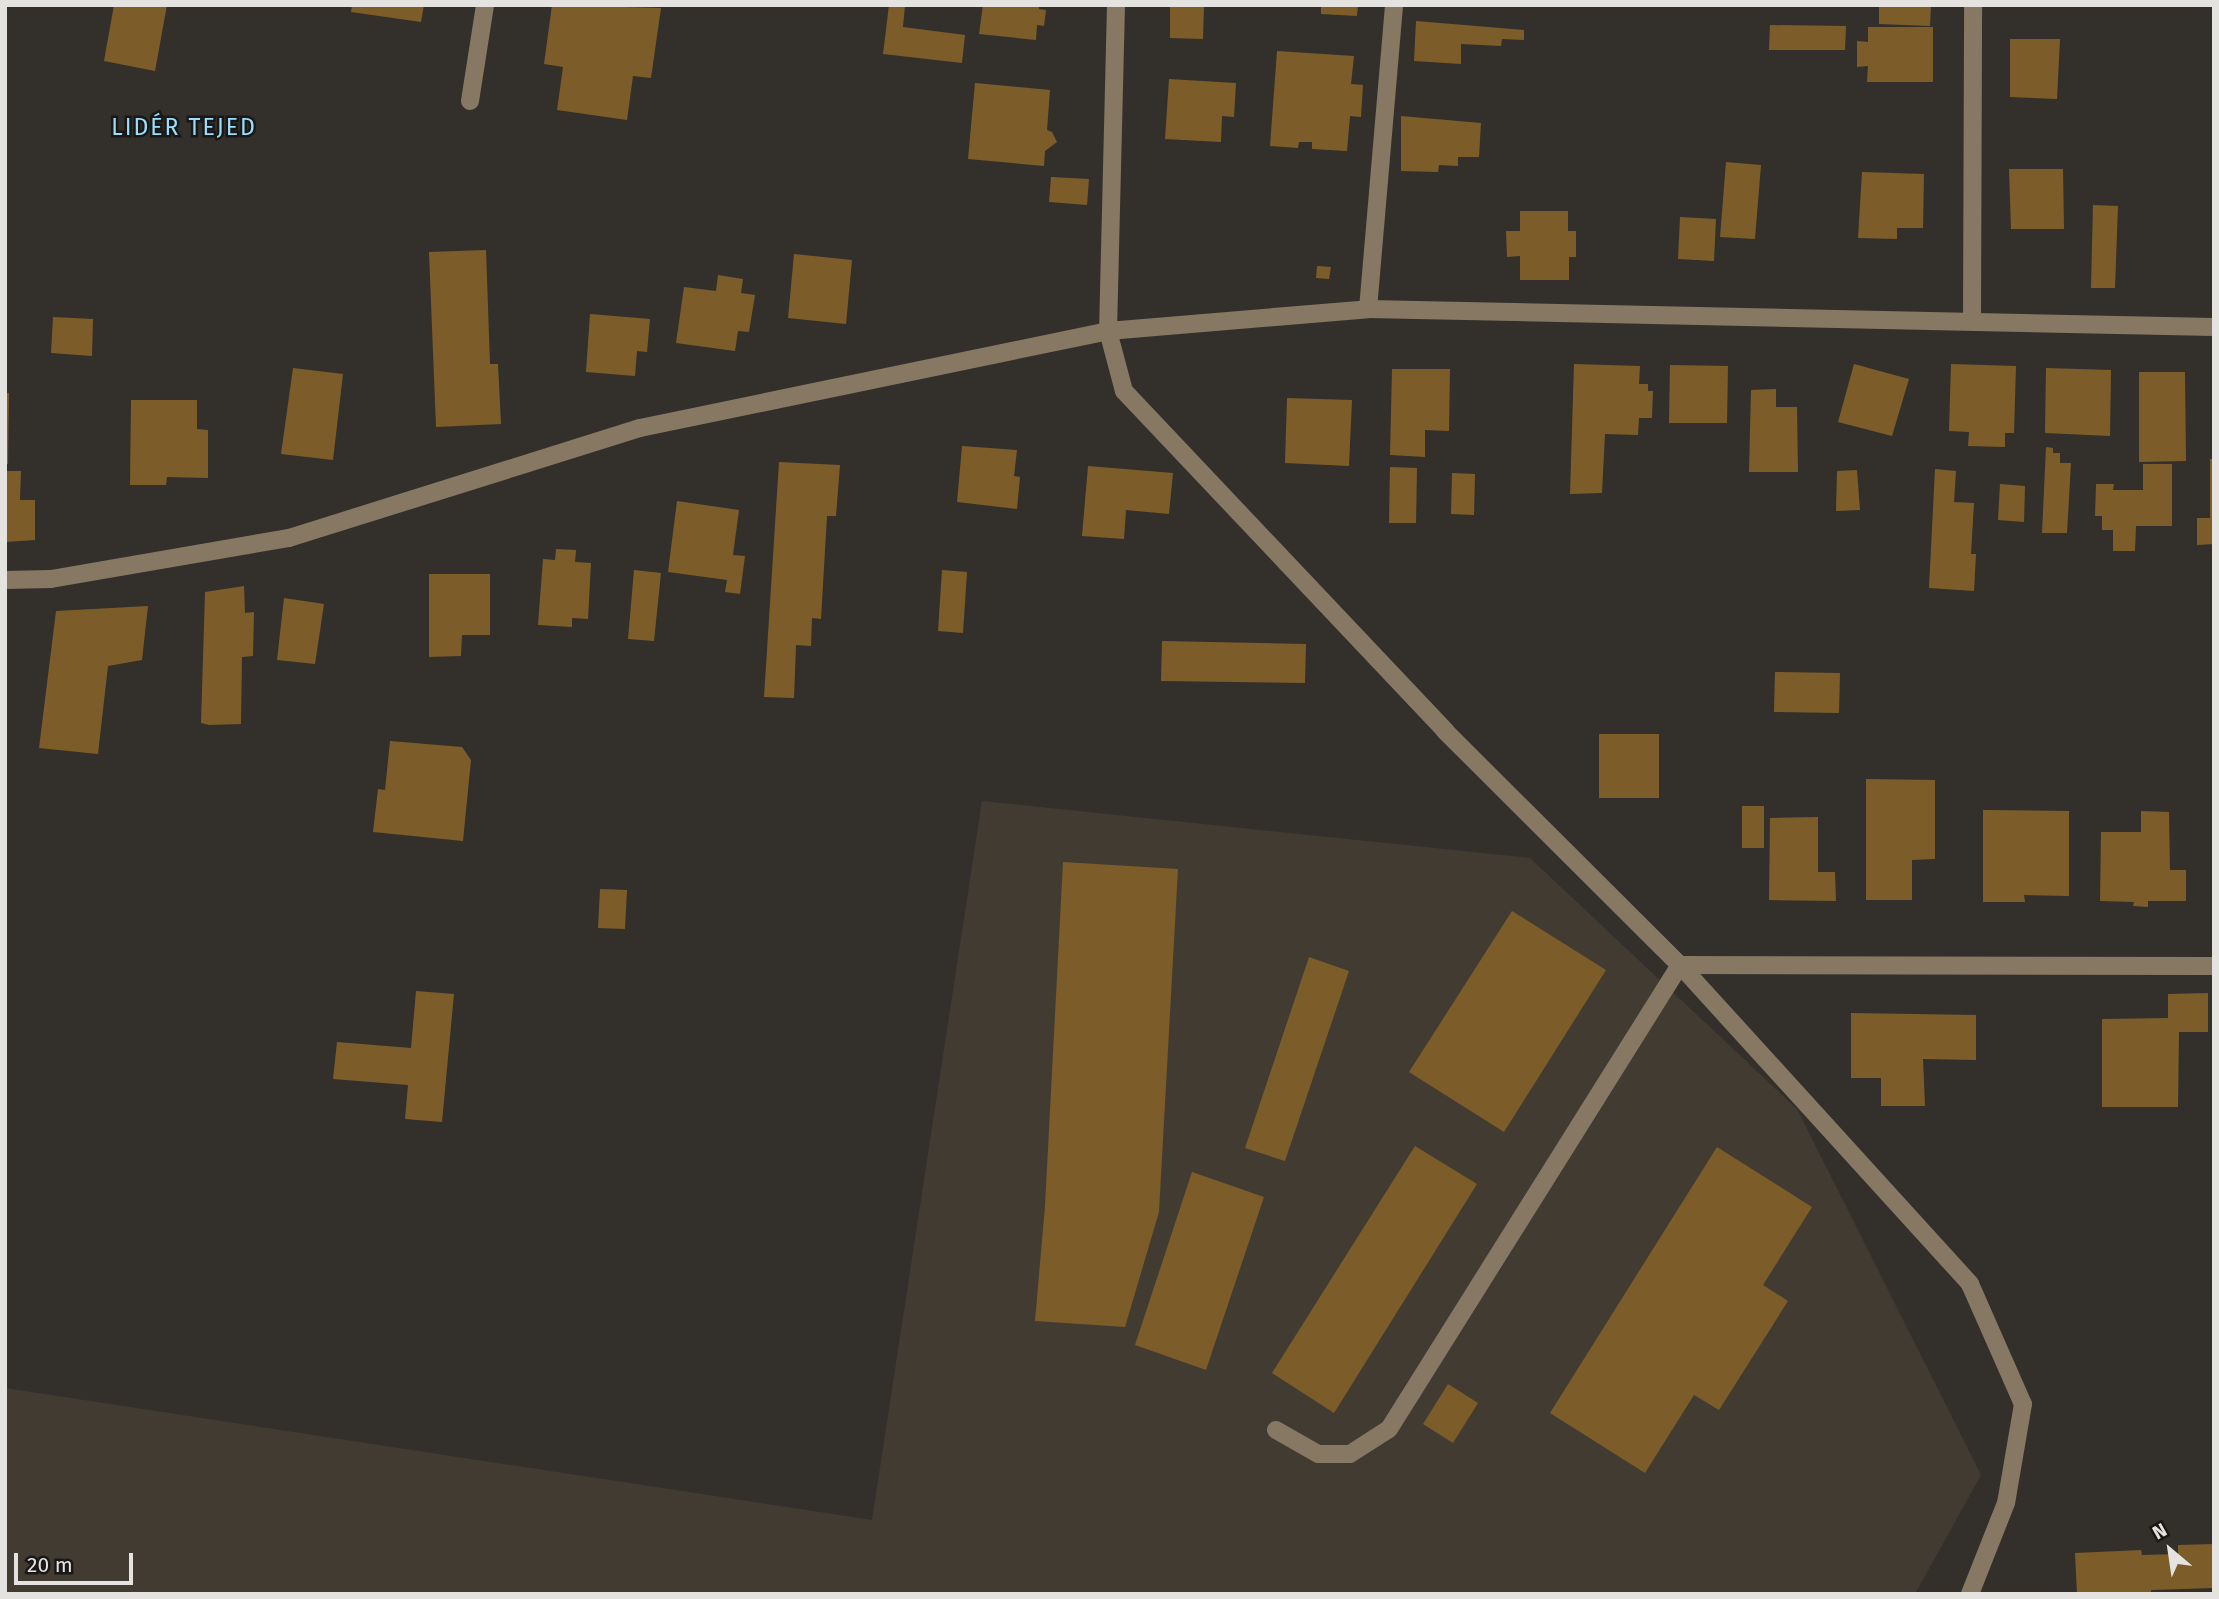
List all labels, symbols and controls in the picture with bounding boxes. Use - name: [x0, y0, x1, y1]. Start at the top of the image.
- district label: LIDÉR TEJED: [113, 113, 255, 141]
- north arrow: [2135, 1515, 2205, 1585]
- text: N: [2148, 1518, 2171, 1544]
- scale bar: [18, 1540, 136, 1584]
- text: 20 m: [27, 1552, 73, 1578]

